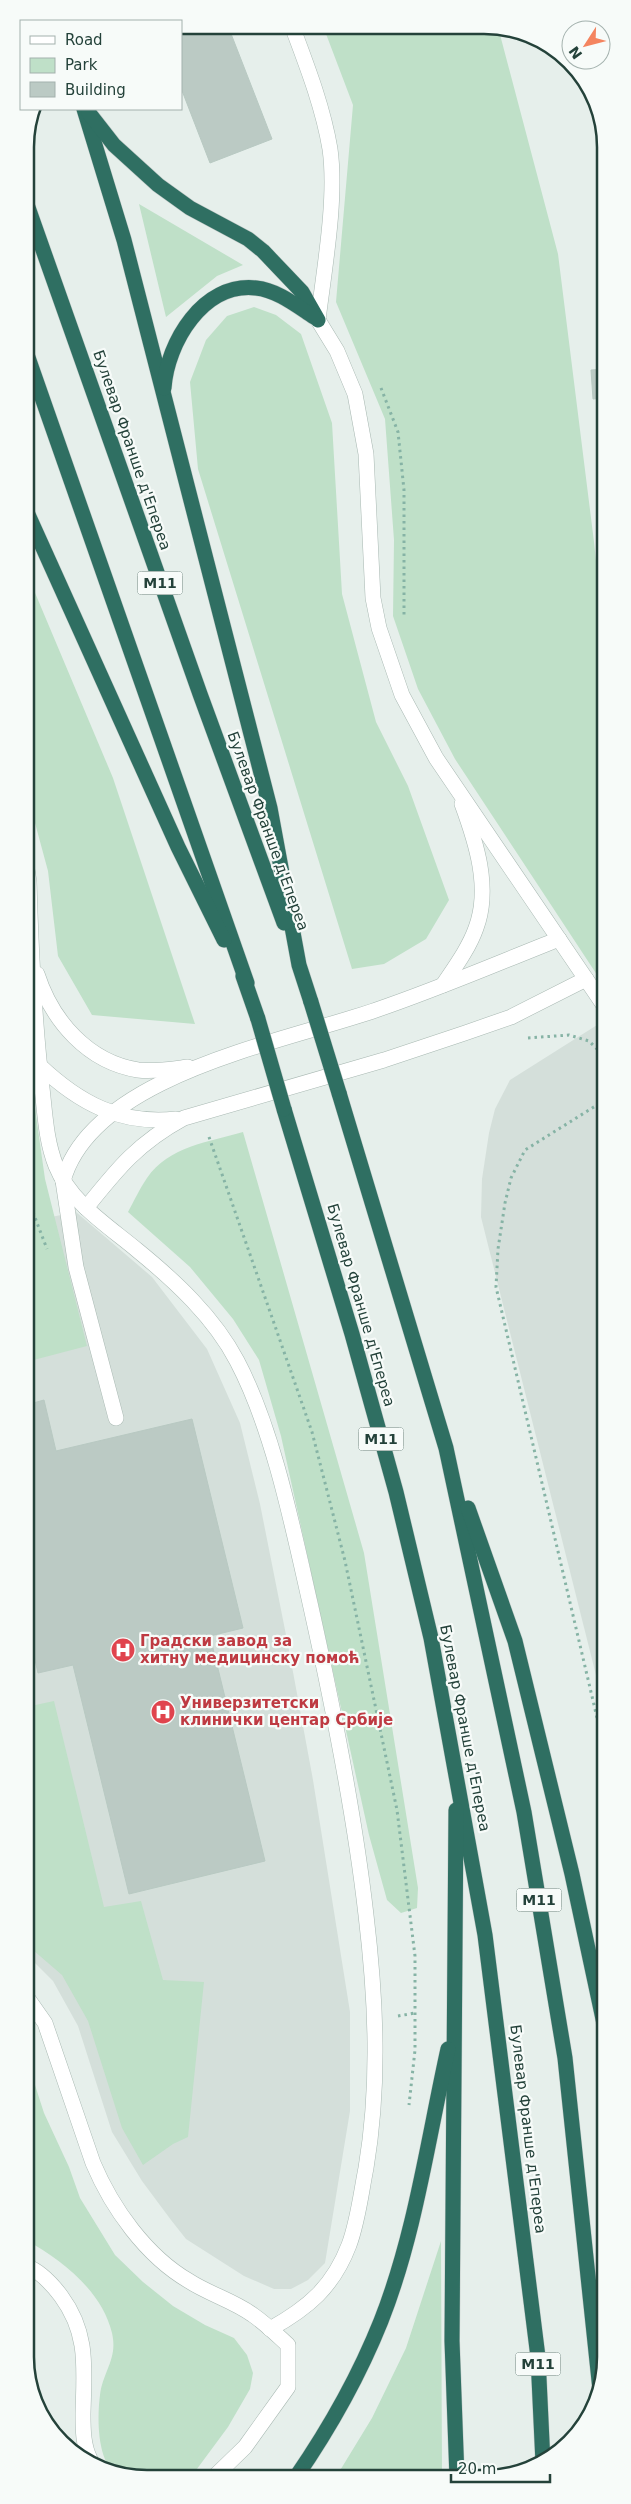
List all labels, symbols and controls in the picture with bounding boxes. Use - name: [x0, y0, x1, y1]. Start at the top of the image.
- legend: [20, 20, 182, 110]
- north arrow: [561, 20, 611, 70]
- text: Road: [65, 31, 103, 49]
- text: N: [566, 43, 585, 62]
- text: Park: [65, 56, 98, 74]
- text: Building: [65, 81, 126, 99]
- street label: Булевар Франше д'Епереа: [89, 348, 175, 552]
- road number: M11: [138, 572, 182, 594]
- street label: Булевар Франше д'Епереа: [224, 729, 312, 933]
- street label: Булевар Франше д'Епереа: [323, 1201, 399, 1409]
- road number: M11: [358, 1428, 404, 1450]
- street label: Булевар Франше д'Епереа: [436, 1623, 494, 1833]
- place label: Градски завод за хитну медицинску помоћ: [140, 1632, 360, 1667]
- hospital icon: Градски завод за хитну медицинску помоћ: [110, 1637, 136, 1663]
- place label: Универзитетски клинички центар Србије: [180, 1694, 393, 1729]
- hospital icon: Универзитетски клинички центар Србије: [150, 1699, 176, 1725]
- road number: M11: [516, 1888, 562, 1912]
- street label: Булевар Франше д'Епереа: [506, 2023, 550, 2235]
- road number: M11: [516, 2352, 560, 2376]
- scale bar: [451, 2452, 550, 2484]
- text: 20 m: [458, 2460, 496, 2478]

